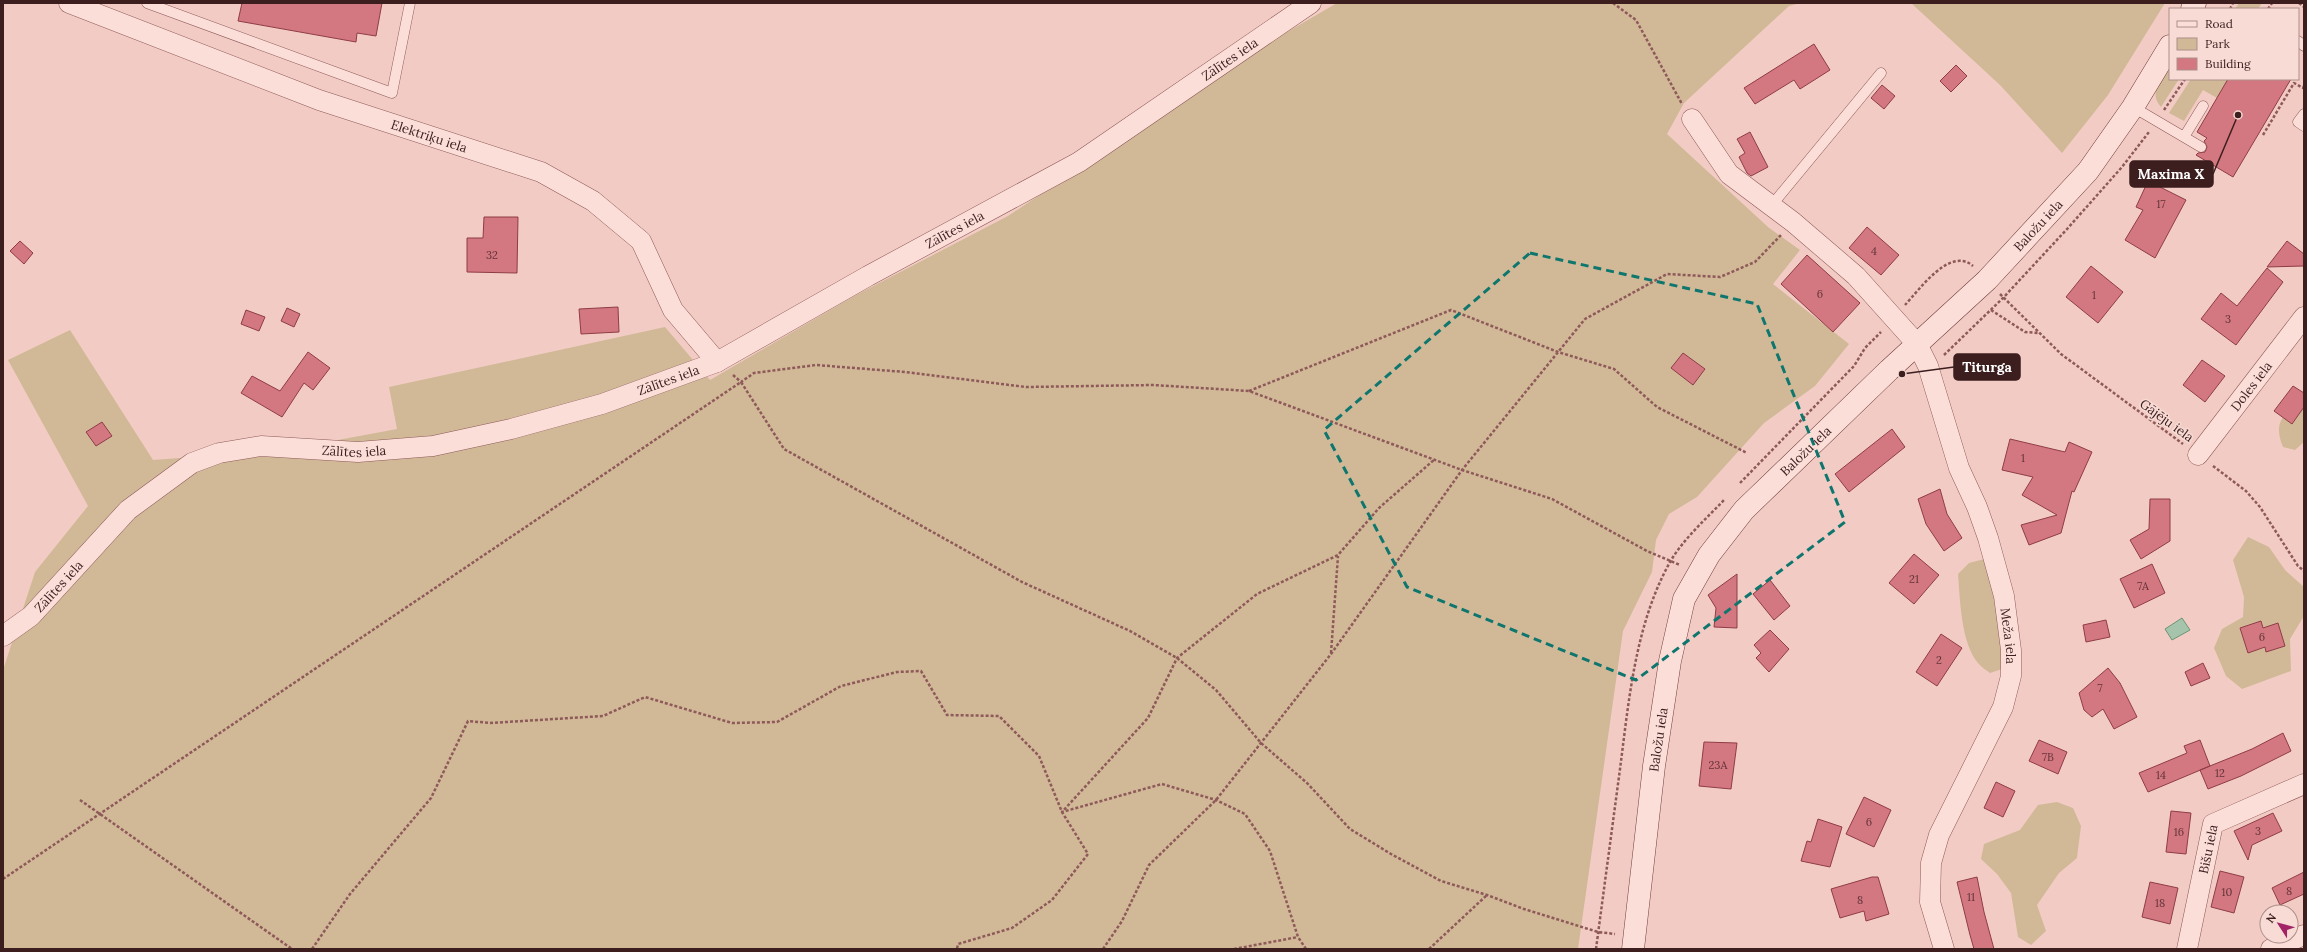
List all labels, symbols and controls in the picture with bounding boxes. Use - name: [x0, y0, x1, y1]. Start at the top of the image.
- legend: [2169, 8, 2299, 80]
- text: Road: [2205, 16, 2233, 31]
- street label: Zālītes iela: [1198, 34, 1261, 85]
- text: Park: [2205, 36, 2231, 51]
- text: Building: [2205, 56, 2251, 71]
- street label: Elektriķu iela: [389, 116, 470, 157]
- callout: Maxima X: [2130, 161, 2213, 187]
- text: Maxima X: [2138, 165, 2205, 183]
- street label: Baložu iela: [2010, 196, 2067, 255]
- house number: 17: [2156, 197, 2166, 211]
- street label: Zālītes iela: [922, 207, 987, 253]
- house number: 4: [1871, 244, 1877, 258]
- house number: 32: [486, 248, 498, 262]
- house number: 6: [1817, 287, 1823, 301]
- house number: 1: [2092, 288, 2096, 302]
- house number: 3: [2225, 312, 2231, 326]
- callout: Titurga: [1954, 354, 2020, 380]
- text: Titurga: [1962, 358, 2012, 376]
- street label: Doles iela: [2227, 358, 2276, 415]
- street label: Zālītes iela: [635, 361, 702, 399]
- street label: Gājēju iela: [2136, 395, 2197, 446]
- street label: Baložu iela: [1777, 422, 1835, 480]
- street label: Zālītes iela: [321, 442, 387, 461]
- house number: 1: [2021, 451, 2025, 465]
- street label: Zālītes iela: [31, 557, 87, 616]
- house number: 21: [1909, 572, 1919, 586]
- house number: 7A: [2137, 579, 2150, 593]
- street label: Meža iela: [1997, 607, 2019, 664]
- house number: 6: [2259, 630, 2265, 644]
- house number: 2: [1936, 653, 1942, 667]
- house number: 7: [2097, 681, 2103, 695]
- street label: Baložu iela: [1645, 706, 1672, 773]
- house number: 7B: [2042, 750, 2054, 764]
- house number: 23A: [1709, 758, 1728, 772]
- house number: 12: [2215, 766, 2225, 780]
- house number: 14: [2156, 768, 2166, 782]
- house number: 6: [1866, 815, 1872, 829]
- street label: Bišu iela: [2195, 823, 2222, 875]
- house number: 3: [2255, 824, 2261, 838]
- house number: 16: [2174, 825, 2184, 839]
- house number: 8: [2286, 884, 2292, 898]
- house number: 10: [2222, 885, 2233, 899]
- house number: 11: [1967, 890, 1975, 904]
- house number: 8: [1857, 893, 1863, 907]
- house number: 18: [2155, 896, 2165, 910]
- north arrow: [2259, 904, 2299, 944]
- text: N: [2263, 910, 2279, 926]

